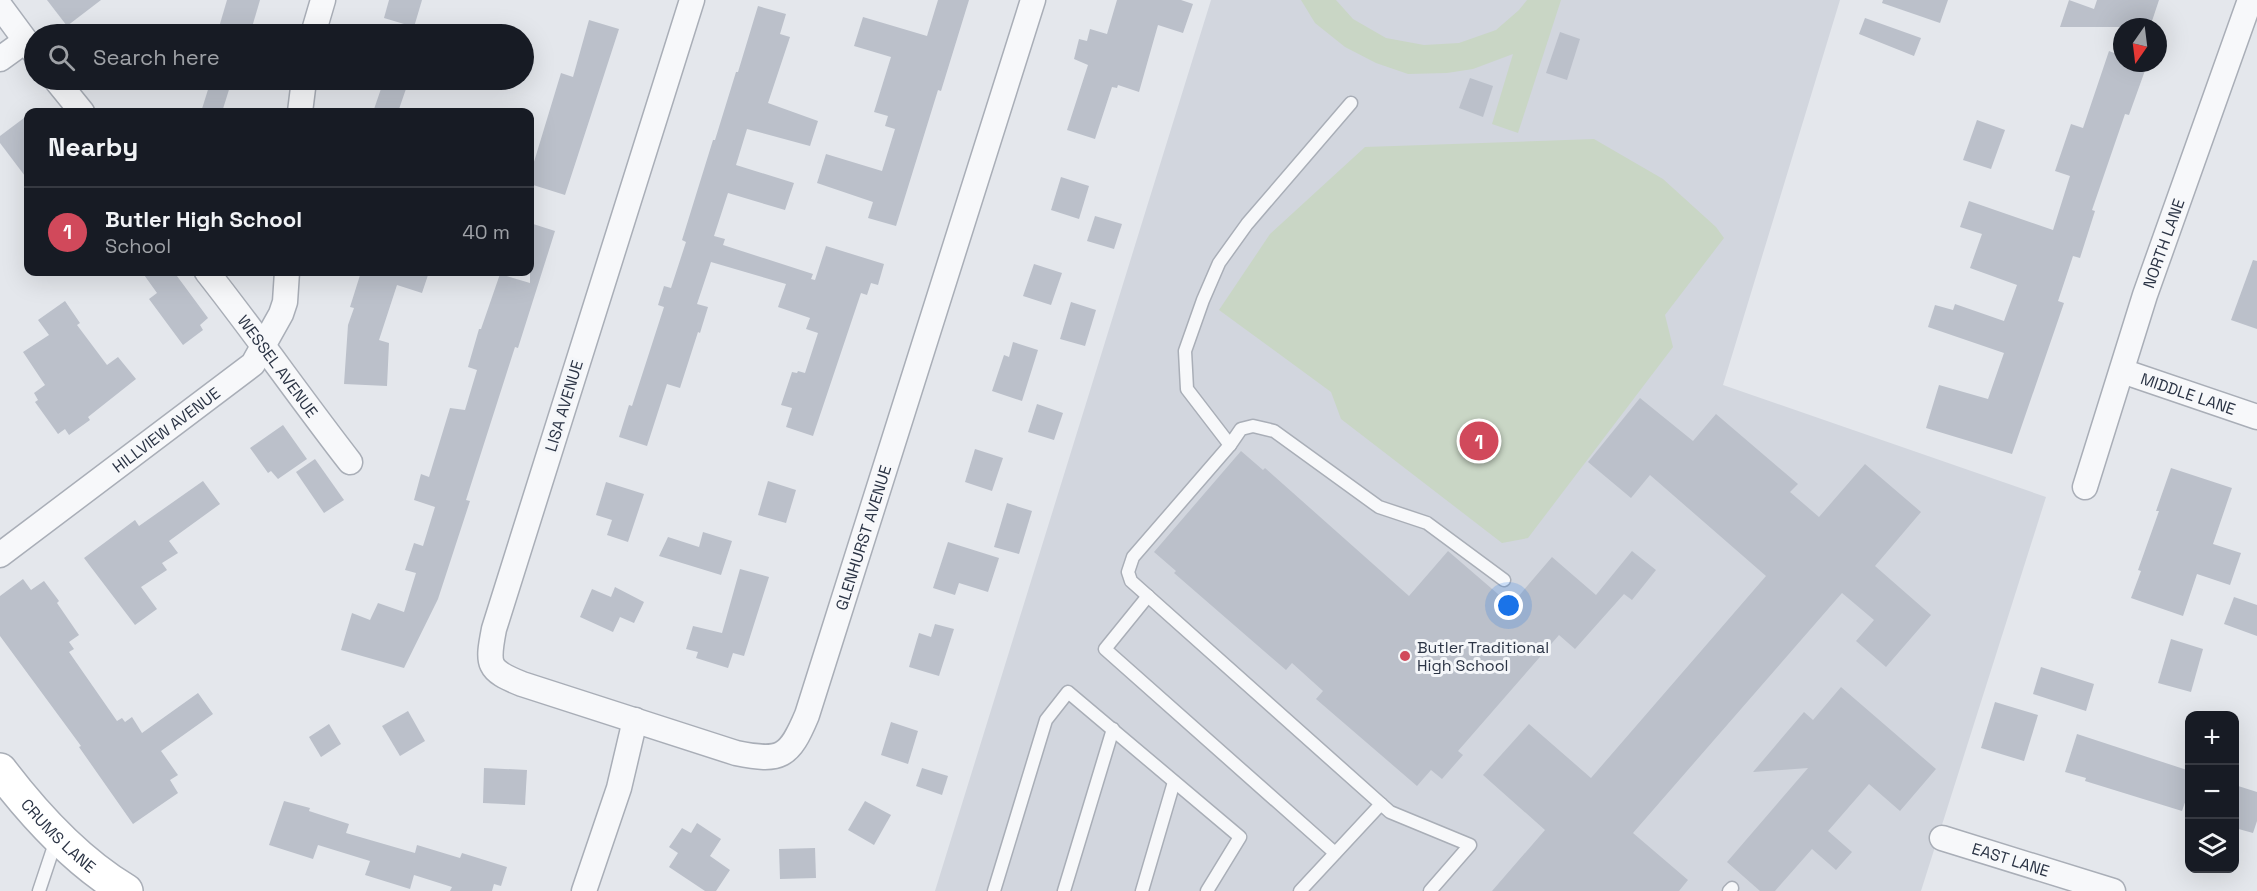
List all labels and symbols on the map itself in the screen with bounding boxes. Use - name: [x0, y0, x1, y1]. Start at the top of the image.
- north arrow: [2113, 18, 2167, 72]
- street label: NORTH LANE: [2138, 196, 2189, 291]
- street label: WESSEL AVENUE: [233, 311, 323, 422]
- street label: LISA AVENUE: [540, 358, 588, 454]
- street label: MIDDLE LANE: [2138, 368, 2238, 419]
- street label: HILLVIEW AVENUE: [108, 382, 224, 477]
- pin: 1: [1460, 418, 1498, 464]
- street label: GLENHURST AVENUE: [830, 463, 896, 613]
- your location: [1494, 591, 1523, 620]
- place label: Butler Traditional High School: [1417, 637, 1549, 676]
- marker: Butler Traditional High School: [1398, 649, 1412, 663]
- street label: CRUMS LANE: [17, 794, 100, 877]
- street label: EAST LANE: [1969, 837, 2052, 881]

